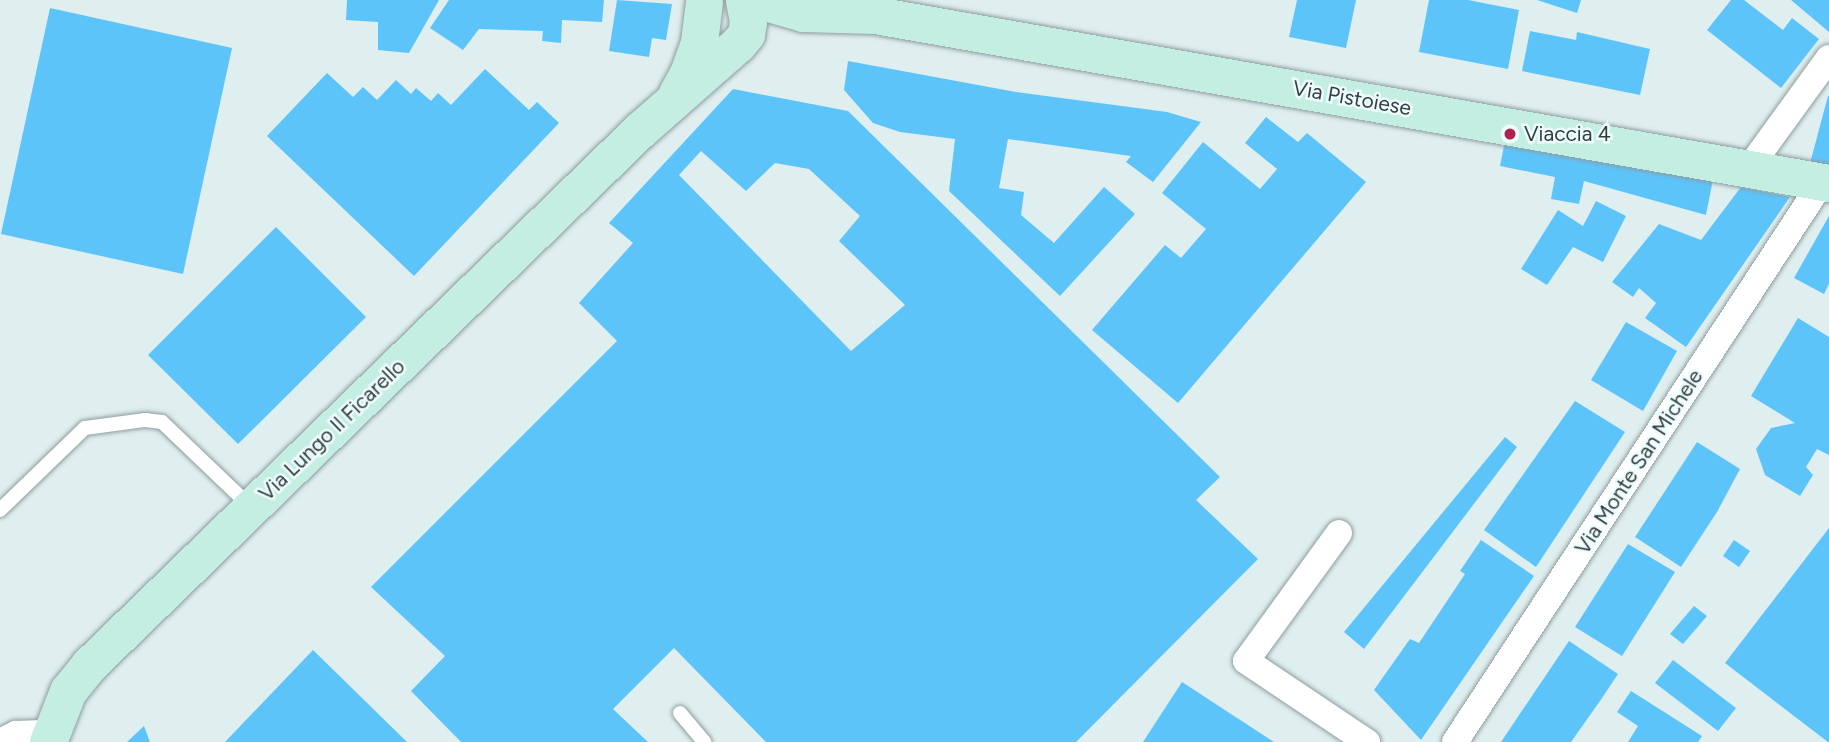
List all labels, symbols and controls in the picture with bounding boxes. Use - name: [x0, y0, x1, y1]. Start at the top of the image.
- street label: Via Pistoiese: [1291, 75, 1413, 121]
- place label: Viaccia 4: [1524, 121, 1611, 147]
- marker: Viaccia 4: [1502, 126, 1518, 142]
- street label: Via Lungo Il Ficarello: [254, 354, 410, 506]
- street label: Via Monte San Michele: [1570, 365, 1708, 559]

